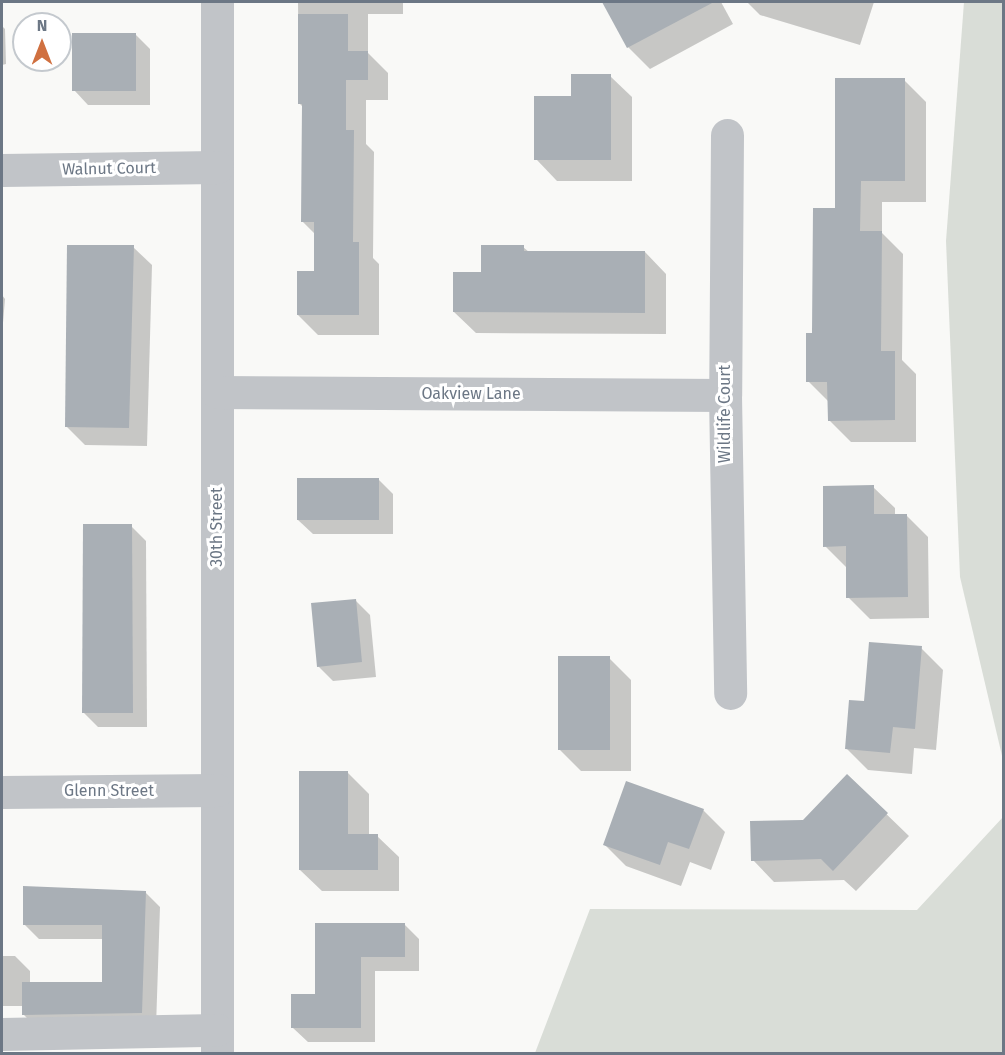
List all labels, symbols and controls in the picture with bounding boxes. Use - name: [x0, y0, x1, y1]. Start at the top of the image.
- north arrow: [12, 12, 72, 72]
- text: N: [37, 16, 47, 35]
- street label: Walnut Court: [62, 159, 156, 179]
- street label: Wildlife Court: [715, 365, 735, 463]
- street label: Oakview Lane: [421, 384, 521, 404]
- street label: 30th Street: [207, 487, 227, 567]
- street label: Glenn Street: [64, 781, 154, 801]

